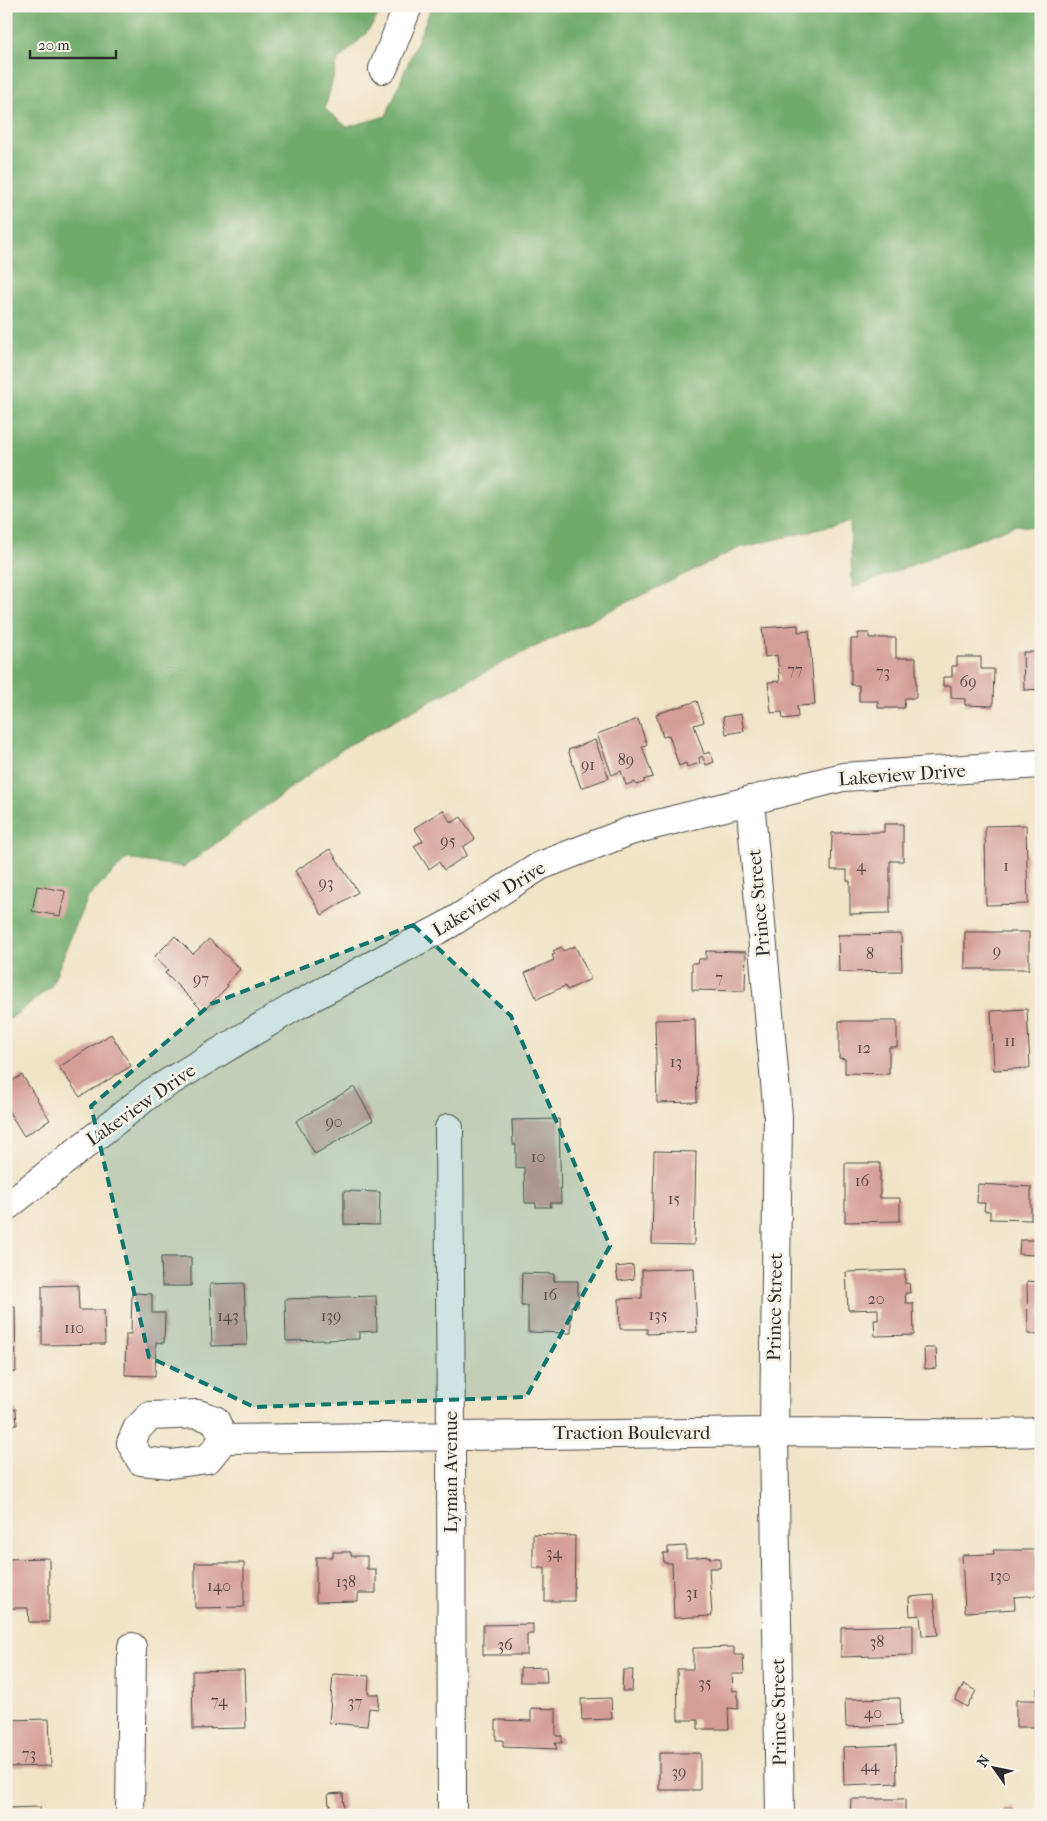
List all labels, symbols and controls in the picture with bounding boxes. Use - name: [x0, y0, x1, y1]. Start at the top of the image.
- scale bar: [30, 28, 116, 60]
- text: 20 m: [38, 36, 70, 54]
- house number: 77: [787, 660, 803, 679]
- house number: 73: [876, 662, 890, 681]
- house number: 69: [959, 672, 977, 691]
- house number: 89: [618, 750, 634, 769]
- house number: 91: [581, 755, 595, 774]
- street label: Lakeview Drive: [837, 760, 967, 790]
- house number: 95: [440, 831, 456, 850]
- street label: Prince Street: [743, 848, 775, 958]
- house number: 4: [856, 856, 866, 875]
- house number: 1: [1003, 856, 1009, 875]
- street label: Lakeview Drive: [429, 857, 549, 941]
- house number: 93: [319, 873, 333, 892]
- house number: 9: [993, 941, 1001, 960]
- house number: 8: [866, 944, 874, 963]
- house number: 7: [715, 968, 723, 987]
- house number: 97: [193, 969, 209, 988]
- house number: 11: [1004, 1031, 1016, 1050]
- house number: 12: [857, 1038, 871, 1057]
- house number: 13: [670, 1052, 682, 1071]
- street label: Lakeview Drive: [82, 1059, 200, 1151]
- house number: 90: [325, 1112, 343, 1131]
- house number: 10: [531, 1147, 545, 1166]
- house number: 16: [855, 1171, 869, 1190]
- house number: 15: [668, 1189, 680, 1208]
- street label: Prince Street: [763, 1253, 787, 1361]
- house number: 16: [543, 1285, 557, 1304]
- house number: 20: [867, 1289, 885, 1308]
- house number: 135: [648, 1305, 668, 1324]
- house number: 143: [217, 1306, 239, 1325]
- house number: 139: [321, 1306, 341, 1325]
- house number: 110: [64, 1318, 84, 1337]
- street label: Lyman Avenue: [440, 1411, 462, 1533]
- street label: Traction Boulevard: [554, 1422, 711, 1444]
- house number: 34: [546, 1543, 563, 1562]
- house number: 130: [989, 1566, 1011, 1585]
- house number: 138: [336, 1572, 356, 1591]
- house number: 140: [207, 1576, 231, 1595]
- house number: 31: [686, 1583, 698, 1602]
- house number: 38: [870, 1632, 884, 1651]
- house number: 36: [497, 1635, 513, 1654]
- street label: Prince Street: [767, 1658, 791, 1766]
- house number: 35: [698, 1673, 712, 1692]
- house number: 74: [211, 1691, 228, 1710]
- house number: 37: [348, 1692, 362, 1711]
- house number: 40: [864, 1703, 882, 1722]
- house number: 73: [22, 1744, 36, 1763]
- north arrow: [970, 1744, 1020, 1794]
- text: N: [973, 1752, 994, 1770]
- house number: 44: [861, 1756, 880, 1775]
- house number: 39: [672, 1762, 686, 1781]

